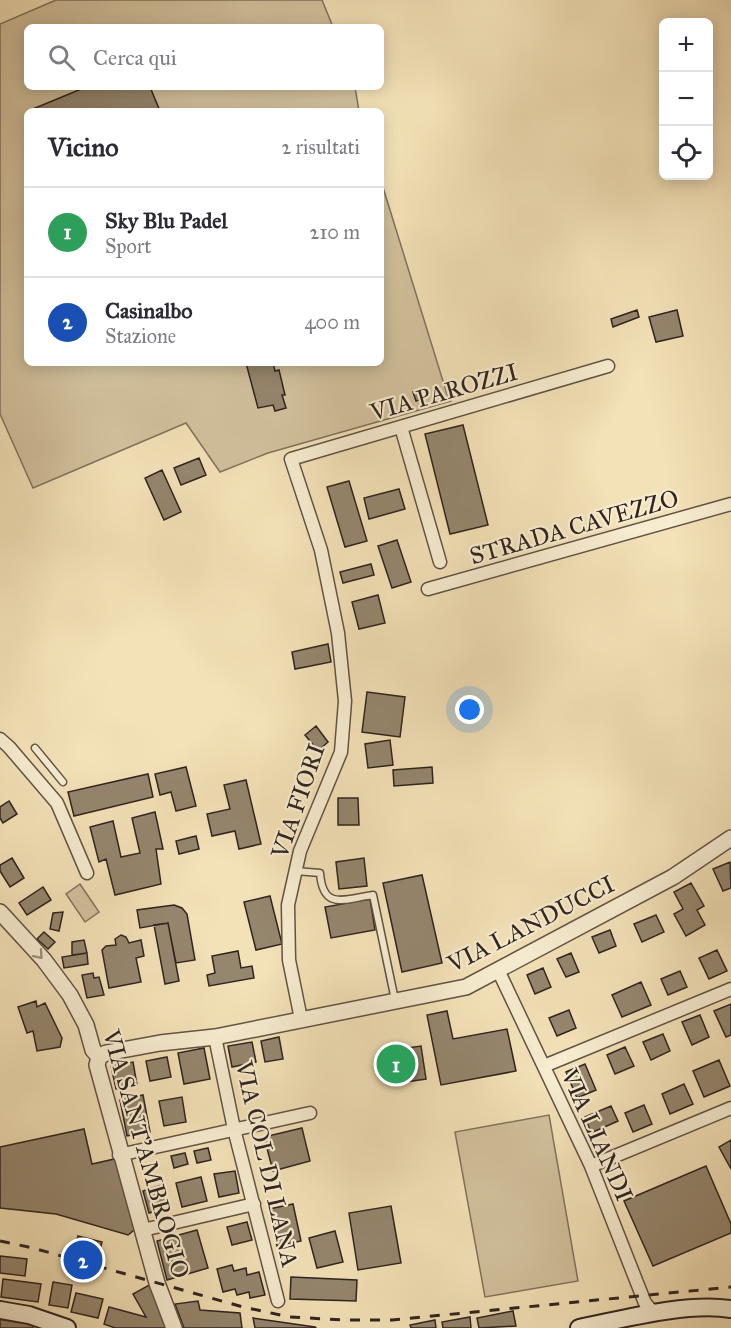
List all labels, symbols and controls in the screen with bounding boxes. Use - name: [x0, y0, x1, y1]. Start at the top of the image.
- map controls: [659, 18, 713, 180]
- button: +: [659, 18, 713, 72]
- search box: [24, 24, 384, 90]
- icon: search: [45, 41, 78, 74]
- text: Cerca qui: [93, 44, 177, 71]
- button: −: [659, 72, 713, 126]
- button: locate: [659, 126, 713, 180]
- text: Vicino: [48, 131, 119, 163]
- text: 2 risultati: [281, 135, 360, 159]
- text: Sky Blu Padel: [105, 207, 227, 234]
- text: 1: [64, 220, 71, 244]
- text: 210 m: [310, 220, 360, 244]
- text: Sport: [105, 234, 151, 258]
- text: Casinalbo: [105, 297, 192, 324]
- text: 2: [63, 310, 72, 334]
- text: 400 m: [304, 310, 360, 334]
- text: Stazione: [105, 324, 176, 348]
- street label: VIA PAROZZI: [366, 357, 521, 428]
- street label: STRADA CAVEZZO: [466, 483, 682, 571]
- your location: [455, 695, 484, 724]
- street label: VIA FIORI: [264, 740, 332, 863]
- street label: VIA LANDUCCI: [441, 869, 620, 980]
- one-way arrow: [32, 948, 43, 959]
- street label: VIA SANT'AMBROGIO: [96, 1025, 196, 1282]
- pin: 1: [376, 1042, 416, 1086]
- street label: VIA COL DI LANA: [228, 1057, 305, 1270]
- street label: VIA LIANDI: [554, 1063, 640, 1206]
- pin: 2: [64, 1238, 103, 1282]

